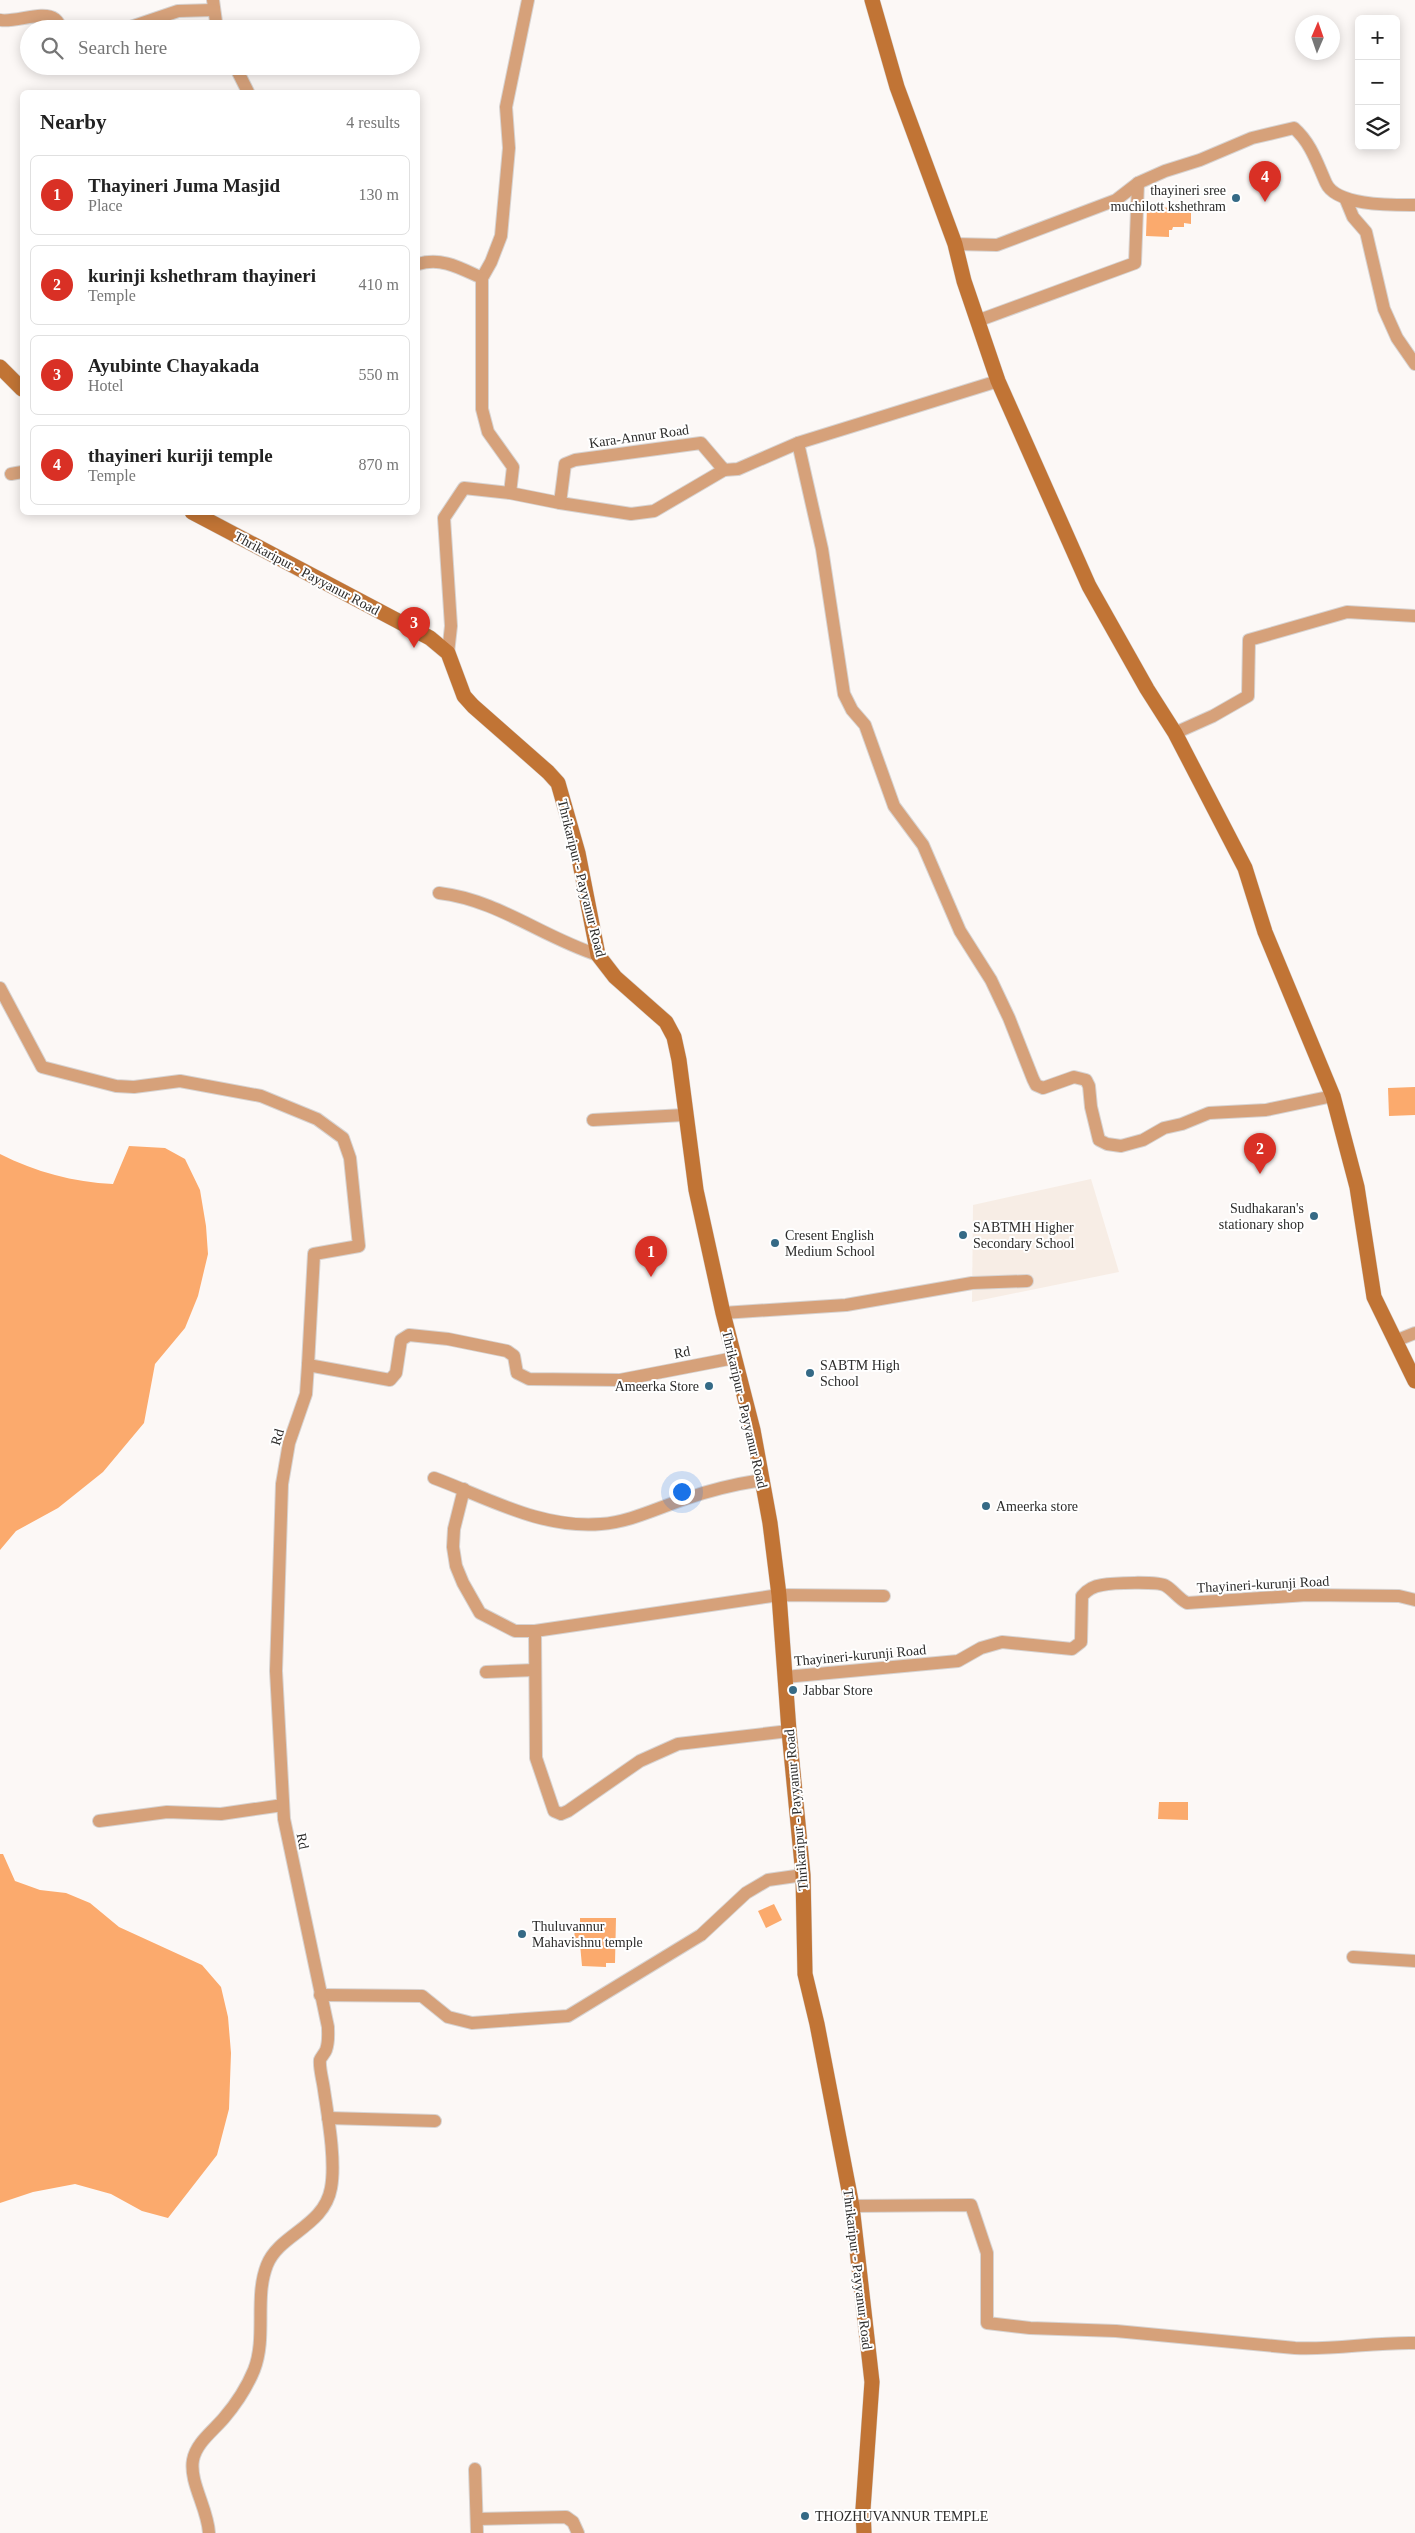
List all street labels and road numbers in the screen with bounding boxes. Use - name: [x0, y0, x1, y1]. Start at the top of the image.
- street label: Kara-Annur Road: [588, 422, 690, 451]
- street label: Thrikaripur - Payyanur Road: [232, 529, 382, 618]
- street label: Thrikaripur - Payyanur Road: [555, 798, 608, 959]
- street label: Thrikaripur - Payyanur Road: [719, 1328, 770, 1490]
- street label: Rd: [673, 1344, 692, 1361]
- street label: Rd: [268, 1427, 287, 1447]
- street label: Thayineri-kurunji Road: [1196, 1574, 1330, 1595]
- street label: Thayineri-kurunji Road: [793, 1642, 927, 1669]
- street label: Thrikaripur - Payyanur Road: [782, 1729, 811, 1891]
- street label: Rd: [294, 1832, 311, 1851]
- street label: Thrikaripur - Payyanur Road: [840, 2188, 875, 2350]

